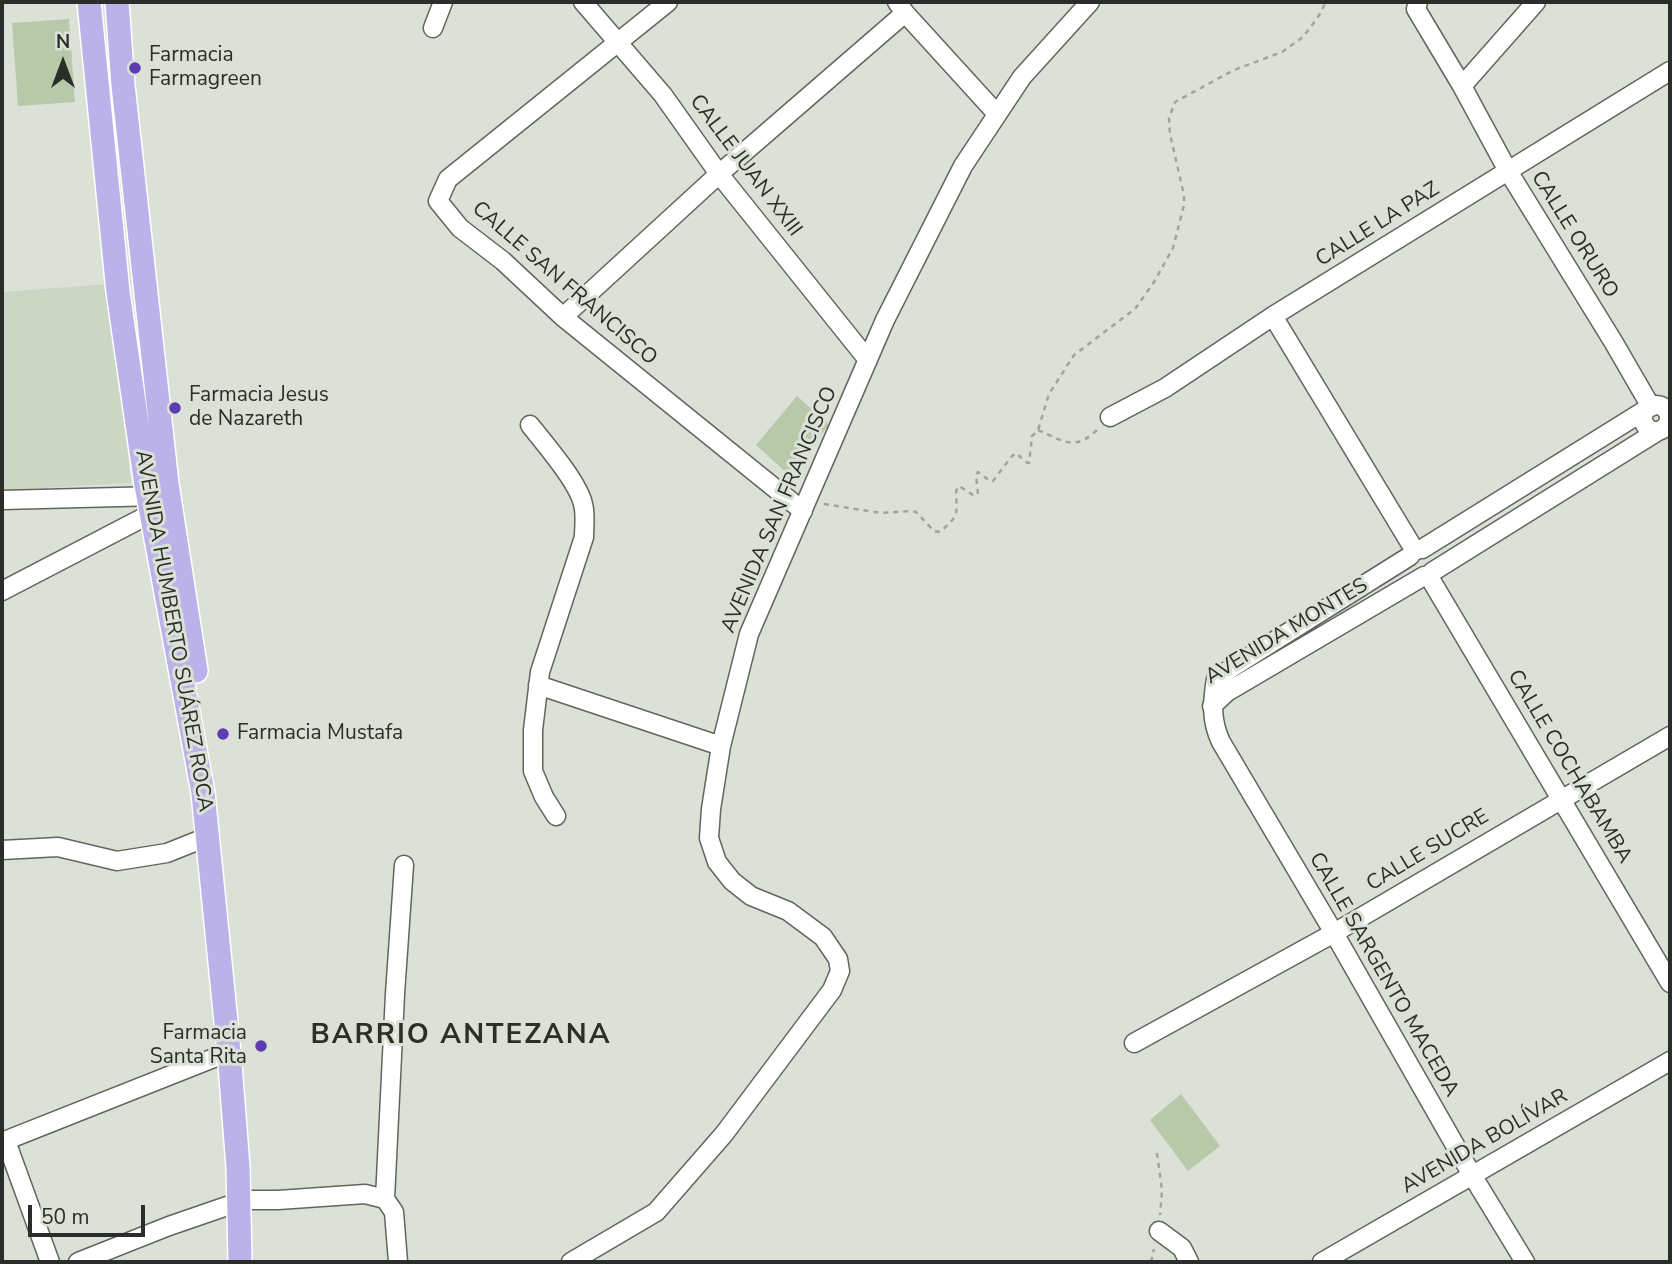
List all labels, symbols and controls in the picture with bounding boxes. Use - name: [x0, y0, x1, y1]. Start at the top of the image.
- north arrow: [28, 28, 98, 98]
- text: N: [56, 29, 70, 55]
- place label: Farmacia Farmagreen: [149, 43, 262, 93]
- marker: Farmacia Farmagreen: [127, 60, 143, 76]
- street label: CALLE JUAN XXIII: [683, 90, 807, 242]
- street label: CALLE ORURO: [1525, 167, 1623, 303]
- street label: CALLE LA PAZ: [1312, 177, 1444, 273]
- street label: CALLE SAN FRANCISCO: [466, 197, 662, 371]
- place label: Farmacia Jesus de Nazareth: [189, 383, 329, 433]
- street label: AVENIDA SAN FRANCISCO: [717, 383, 843, 637]
- marker: Farmacia Jesus de Nazareth: [167, 400, 183, 416]
- street label: AVENIDA HUMBERTO SUÁREZ ROCA: [129, 448, 217, 814]
- street label: AVENIDA MONTES: [1201, 574, 1373, 690]
- street label: CALLE COCHABAMBA: [1501, 666, 1637, 868]
- place label: Farmacia Mustafa: [237, 721, 403, 747]
- marker: Farmacia Mustafa: [215, 726, 231, 742]
- street label: CALLE SUCRE: [1362, 805, 1494, 897]
- street label: CALLE SARGENTO MACEDA: [1303, 848, 1463, 1102]
- district label: BARRIO ANTEZANA: [312, 1019, 610, 1053]
- place label: Farmacia Santa Rita: [150, 1021, 247, 1071]
- marker: Farmacia Santa Rita: [253, 1038, 269, 1054]
- street label: AVENIDA BOLÍVAR: [1397, 1084, 1573, 1200]
- scale bar: [32, 1190, 149, 1234]
- text: 50 m: [41, 1203, 90, 1231]

